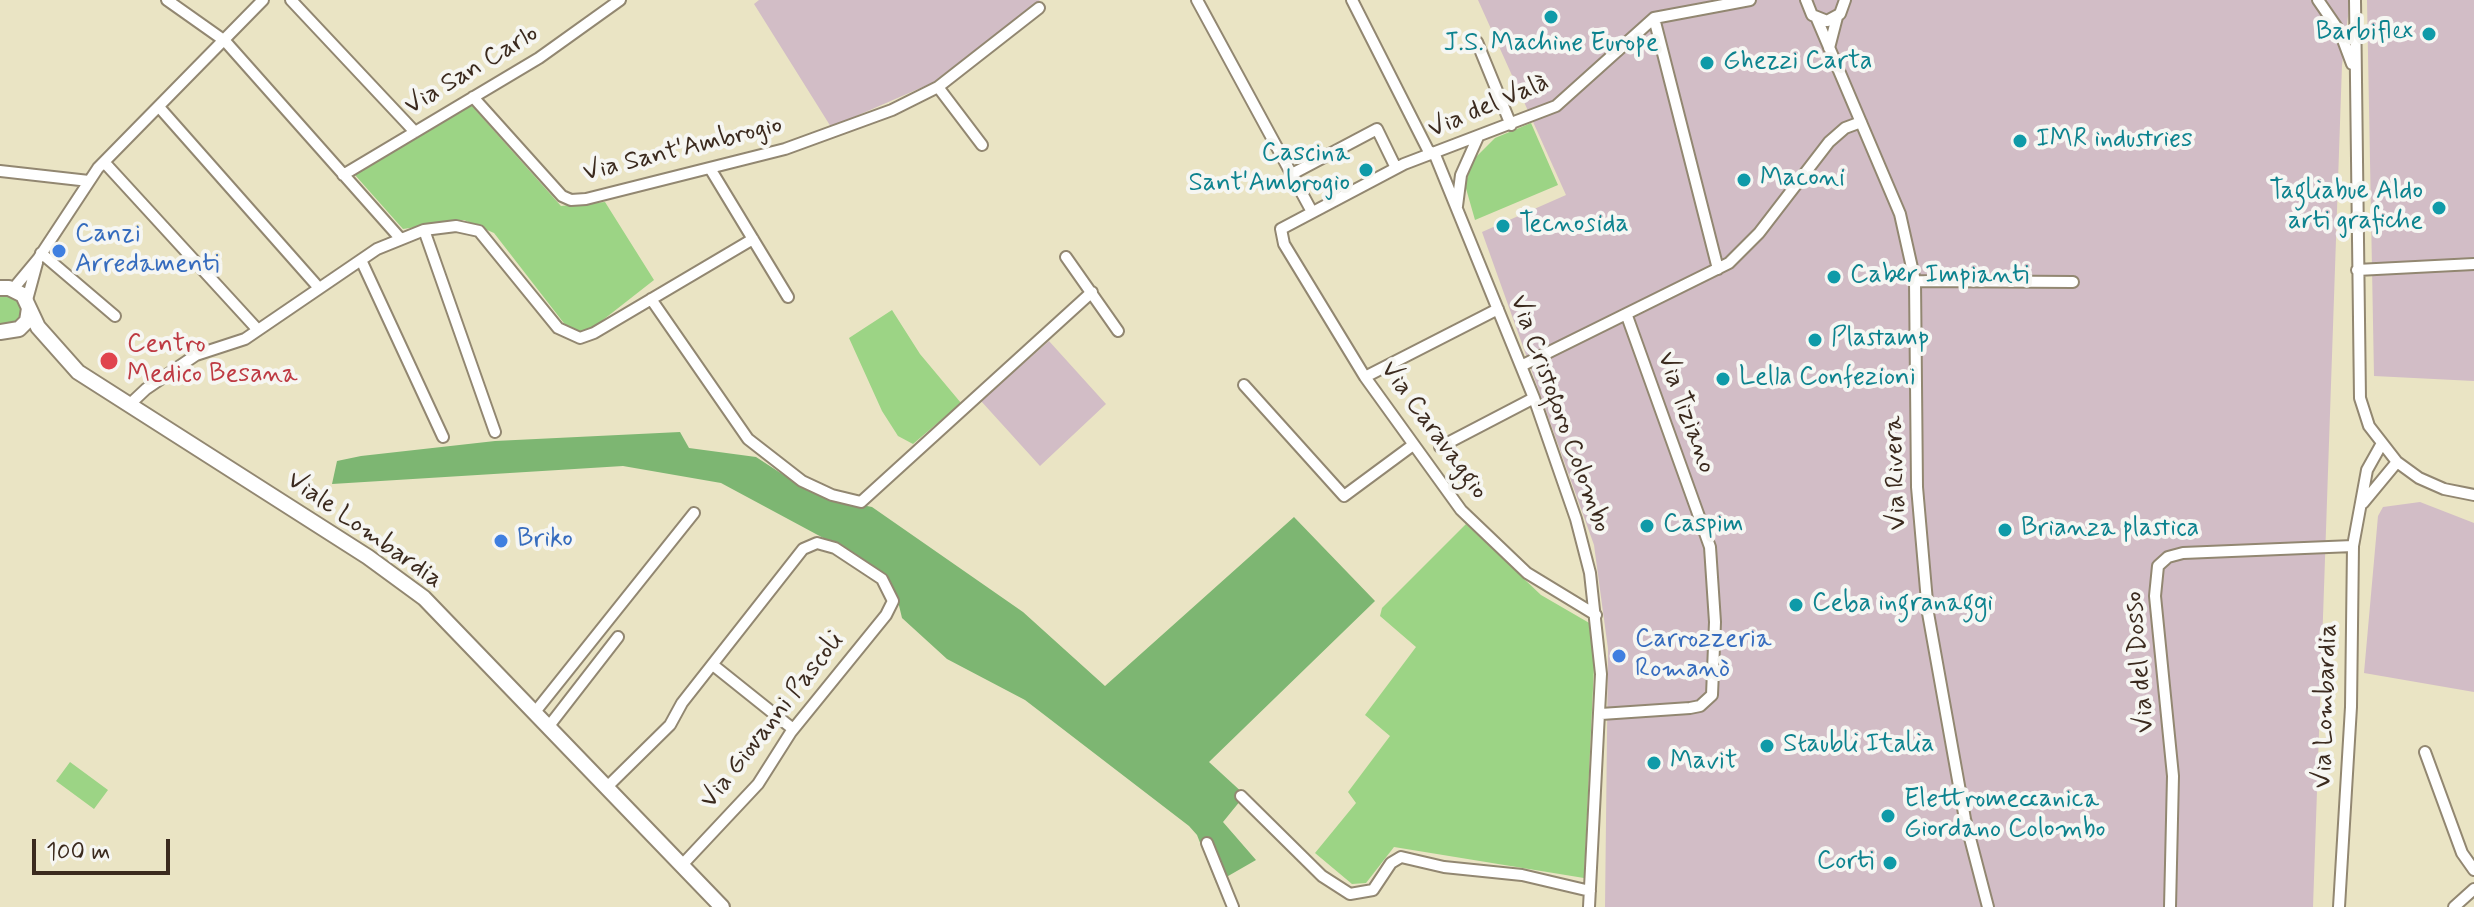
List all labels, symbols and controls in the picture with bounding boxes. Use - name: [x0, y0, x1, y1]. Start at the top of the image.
- marker: J.S. Machine Europe: [1542, 8, 1560, 26]
- place label: Barbiflex: [2316, 18, 2413, 50]
- street label: Via San Carlo: [400, 19, 544, 123]
- marker: Barbiflex: [2420, 25, 2438, 43]
- place label: J.S. Machine Europe: [1444, 29, 1658, 61]
- place label: Ghezzi Carta: [1723, 47, 1872, 79]
- marker: Ghezzi Carta: [1698, 54, 1716, 72]
- street label: Via del Valà: [1424, 68, 1554, 146]
- street label: Via Sant'Ambrogio: [580, 110, 786, 190]
- place label: IMR industries: [2036, 125, 2193, 157]
- marker: IMR industries: [2011, 132, 2029, 150]
- place label: Cascina Sant'Ambrogio: [1188, 139, 1350, 200]
- marker: Cascina Sant'Ambrogio: [1357, 161, 1375, 179]
- place label: Maconi: [1760, 164, 1845, 196]
- marker: Maconi: [1735, 171, 1753, 189]
- place label: Tagliabue Aldo arti grafiche: [2269, 177, 2423, 238]
- marker: Tagliabue Aldo arti grafiche: [2430, 199, 2448, 217]
- place label: Tecnosida: [1519, 210, 1629, 242]
- marker: Tecnosida: [1494, 217, 1512, 235]
- place label: Canzi Arredamenti: [75, 220, 219, 282]
- marker: Canzi Arredamenti: [50, 242, 68, 260]
- place label: Caber Impianti: [1850, 261, 2029, 293]
- marker: Caber Impianti: [1825, 268, 1843, 286]
- street label: Via Cristoforo Colombo: [1502, 291, 1616, 537]
- place label: Plastamp: [1831, 324, 1929, 356]
- place label: Centro Medico Besana: [127, 330, 298, 392]
- marker: Plastamp: [1806, 331, 1824, 349]
- street label: Via Tiziano: [1649, 348, 1721, 478]
- marker: Centro Medico Besana: [98, 350, 120, 372]
- street label: Via Caravaggio: [1372, 356, 1494, 506]
- place label: Lella Confezioni: [1739, 363, 1916, 395]
- marker: Lella Confezioni: [1714, 370, 1732, 388]
- street label: Via Rivera: [1879, 415, 1915, 531]
- street label: Viale Lombardia: [280, 466, 448, 596]
- place label: Caspim: [1663, 510, 1743, 542]
- place label: Brianza plastica: [2021, 514, 2199, 546]
- marker: Caspim: [1638, 517, 1656, 535]
- marker: Brianza plastica: [1996, 521, 2014, 539]
- place label: Briko: [517, 525, 573, 557]
- marker: Briko: [492, 532, 510, 550]
- place label: Ceba ingranaggi: [1812, 589, 1993, 621]
- street label: Via del Dosso: [2119, 590, 2163, 734]
- marker: Ceba ingranaggi: [1787, 596, 1805, 614]
- street label: Via Lombardia: [2309, 623, 2345, 789]
- place label: Carrozzeria Romanò: [1635, 625, 1772, 686]
- street label: Via Giovanni Pascoli: [694, 626, 852, 816]
- marker: Carrozzeria Romanò: [1610, 647, 1628, 665]
- place label: Staubli Italia: [1783, 730, 1935, 762]
- marker: Staubli Italia: [1758, 737, 1776, 755]
- place label: Mavit: [1670, 747, 1737, 779]
- marker: Mavit: [1645, 754, 1663, 772]
- place label: Elettromeccanica Giordano Colombo: [1904, 785, 2106, 846]
- marker: Elettromeccanica Giordano Colombo: [1879, 807, 1897, 825]
- scale bar: [36, 823, 174, 873]
- text: 100 m: [46, 837, 110, 868]
- place label: Corti: [1817, 847, 1874, 879]
- marker: Corti: [1881, 854, 1899, 872]

